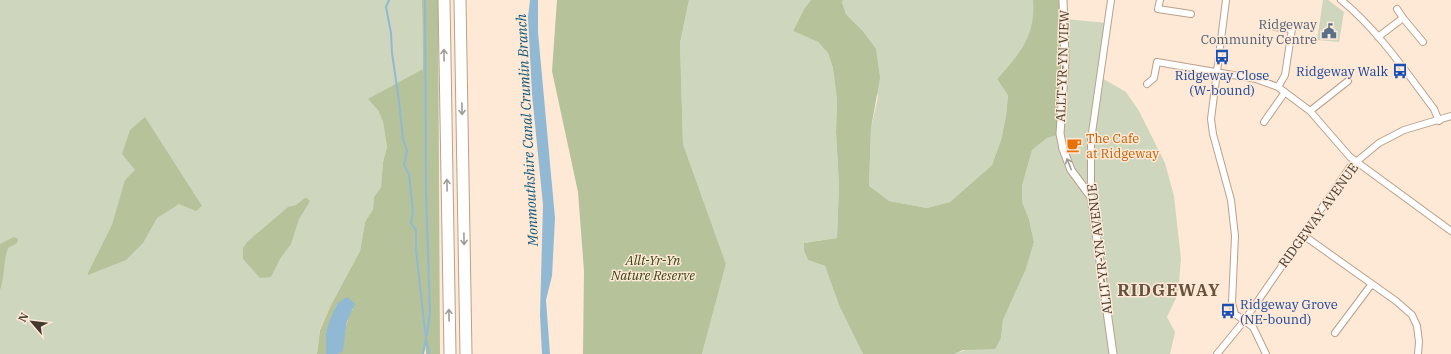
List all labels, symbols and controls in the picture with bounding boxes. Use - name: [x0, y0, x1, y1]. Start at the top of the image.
- street label: ALLT-YR-YN VIEW: [1052, 9, 1073, 122]
- water label: Monmouthshire Canal Crumlin Branch: [512, 13, 542, 248]
- place label: Ridgeway Community Centre: [1201, 16, 1317, 48]
- public building icon: Ridgeway Community Centre: [1320, 22, 1338, 40]
- bus stop icon: Ridgeway Close (W-bound): [1213, 48, 1231, 66]
- one-way arrow: [441, 49, 448, 62]
- bus stop icon: Ridgeway Walk: [1391, 62, 1409, 80]
- place label: Ridgeway Walk: [1296, 63, 1388, 80]
- place label: Ridgeway Close (W-bound): [1175, 67, 1269, 99]
- one-way arrow: [458, 102, 466, 115]
- place label: The Cafe at Ridgeway: [1086, 130, 1159, 162]
- cafe icon: The Cafe at Ridgeway: [1065, 136, 1083, 154]
- one-way arrow: [1065, 159, 1073, 171]
- street label: RIDGEWAY AVENUE: [1275, 160, 1362, 271]
- one-way arrow: [443, 179, 451, 192]
- street label: ALLT-YR-YN AVENUE: [1083, 183, 1116, 315]
- one-way arrow: [460, 232, 468, 245]
- park label: Allt-Yr-Yn Nature Reserve: [610, 252, 695, 284]
- district label: RIDGEWAY: [1117, 279, 1221, 301]
- place label: Ridgeway Grove (NE-bound): [1240, 296, 1338, 328]
- north arrow: [12, 302, 52, 342]
- bus stop icon: Ridgeway Grove (NE-bound): [1219, 302, 1237, 320]
- one-way arrow: [445, 309, 453, 322]
- text: N: [15, 310, 32, 324]

